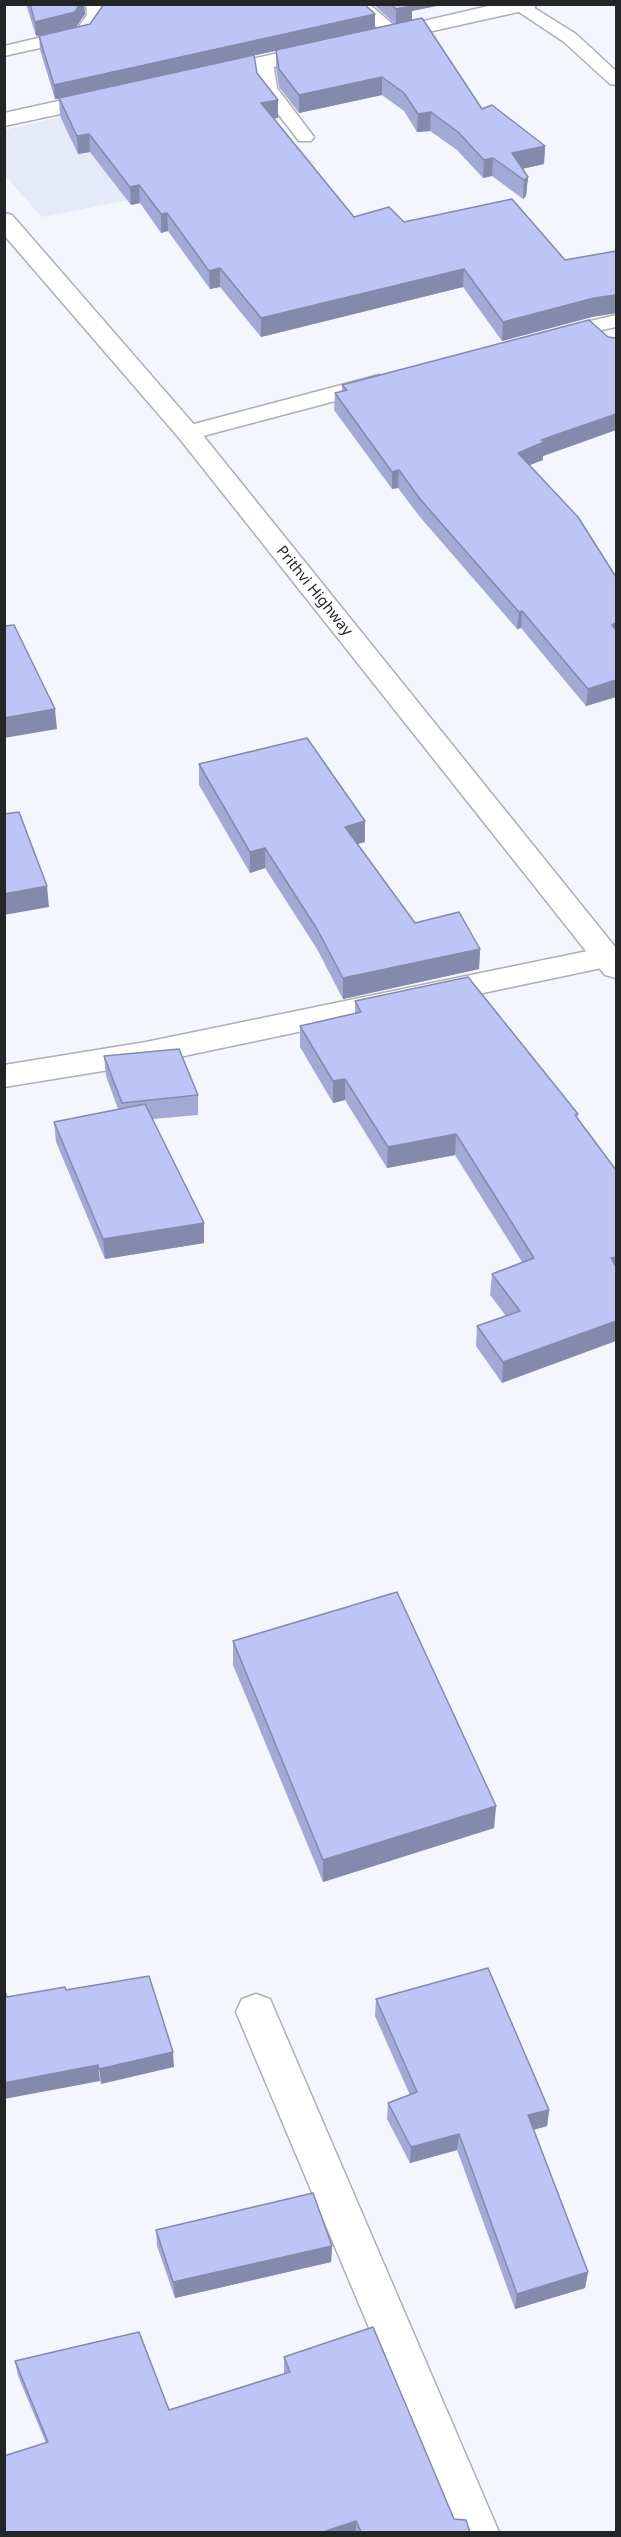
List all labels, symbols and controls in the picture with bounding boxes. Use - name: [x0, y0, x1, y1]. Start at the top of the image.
- street label: Prithvi Highway: [272, 542, 356, 640]

